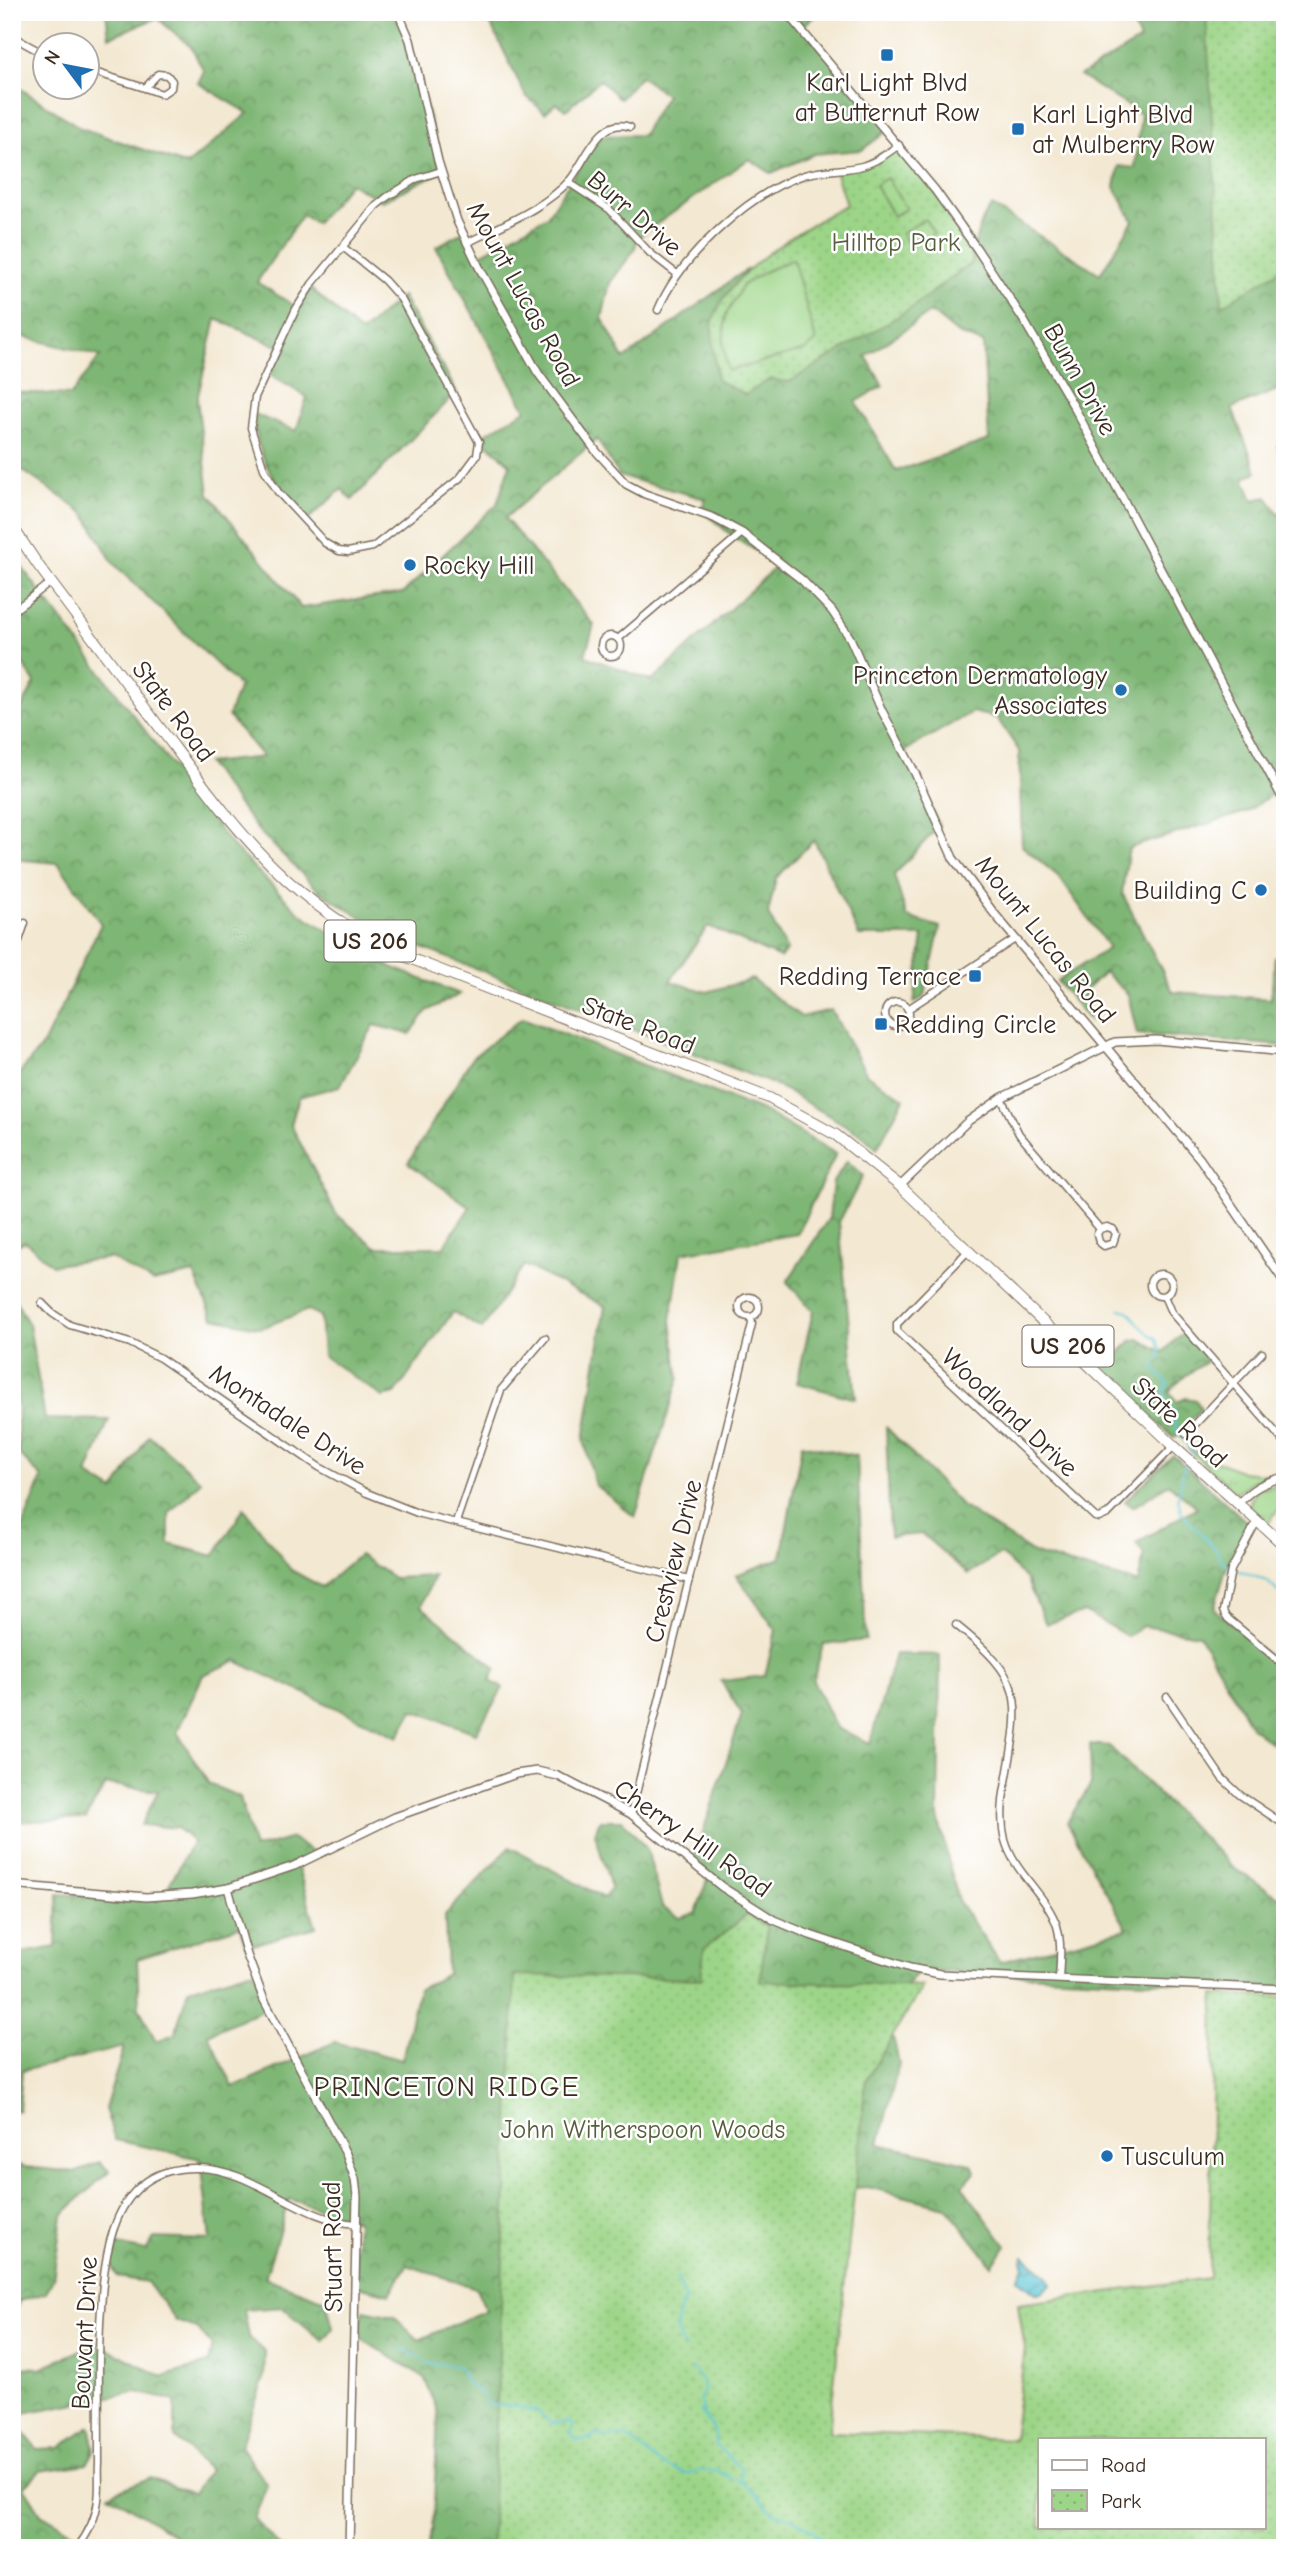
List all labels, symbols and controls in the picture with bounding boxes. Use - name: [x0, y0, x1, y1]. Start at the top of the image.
- north arrow: [32, 32, 102, 102]
- text: N: [40, 46, 65, 69]
- marker: Karl Light Blvd at Butternut Row: [879, 47, 895, 63]
- place label: Karl Light Blvd at Butternut Row: [795, 68, 980, 128]
- place label: Karl Light Blvd at Mulberry Row: [1032, 100, 1215, 160]
- marker: Karl Light Blvd at Mulberry Row: [1010, 121, 1026, 137]
- street label: Burr Drive: [581, 165, 687, 263]
- street label: Mount Lucas Road: [460, 197, 586, 392]
- park label: Hilltop Park: [832, 228, 961, 258]
- street label: Bunn Drive: [1037, 319, 1123, 440]
- place label: Rocky Hill: [424, 551, 534, 581]
- marker: Rocky Hill: [402, 557, 418, 573]
- street label: State Road: [125, 655, 221, 768]
- place label: Princeton Dermatology Associates: [853, 661, 1107, 721]
- marker: Princeton Dermatology Associates: [1113, 682, 1129, 698]
- street label: Mount Lucas Road: [968, 850, 1122, 1029]
- place label: Building C: [1134, 876, 1247, 906]
- marker: Building C: [1253, 882, 1269, 898]
- road number: US 206: [324, 920, 416, 961]
- place label: Redding Terrace: [779, 962, 961, 992]
- marker: Redding Terrace: [967, 968, 983, 984]
- street label: State Road: [578, 991, 700, 1061]
- place label: Redding Circle: [895, 1010, 1056, 1040]
- marker: Redding Circle: [873, 1016, 889, 1032]
- road number: US 206: [1023, 1326, 1114, 1366]
- street label: Woodland Drive: [935, 1342, 1083, 1483]
- street label: Montadale Drive: [204, 1358, 371, 1482]
- street label: State Road: [1126, 1371, 1233, 1474]
- street label: Crestview Drive: [639, 1477, 709, 1646]
- street label: Cherry Hill Road: [608, 1774, 777, 1904]
- district label: PRINCETON RIDGE: [314, 2071, 580, 2103]
- park label: John Witherspoon Woods: [501, 2115, 785, 2145]
- place label: Tusculum: [1121, 2142, 1225, 2172]
- marker: Tusculum: [1099, 2148, 1115, 2164]
- street label: Stuart Road: [317, 2181, 349, 2313]
- street label: Bouvant Drive: [66, 2256, 104, 2410]
- legend: [1038, 2438, 1266, 2528]
- text: Road: [1101, 2453, 1146, 2477]
- text: Park: [1101, 2489, 1141, 2513]

